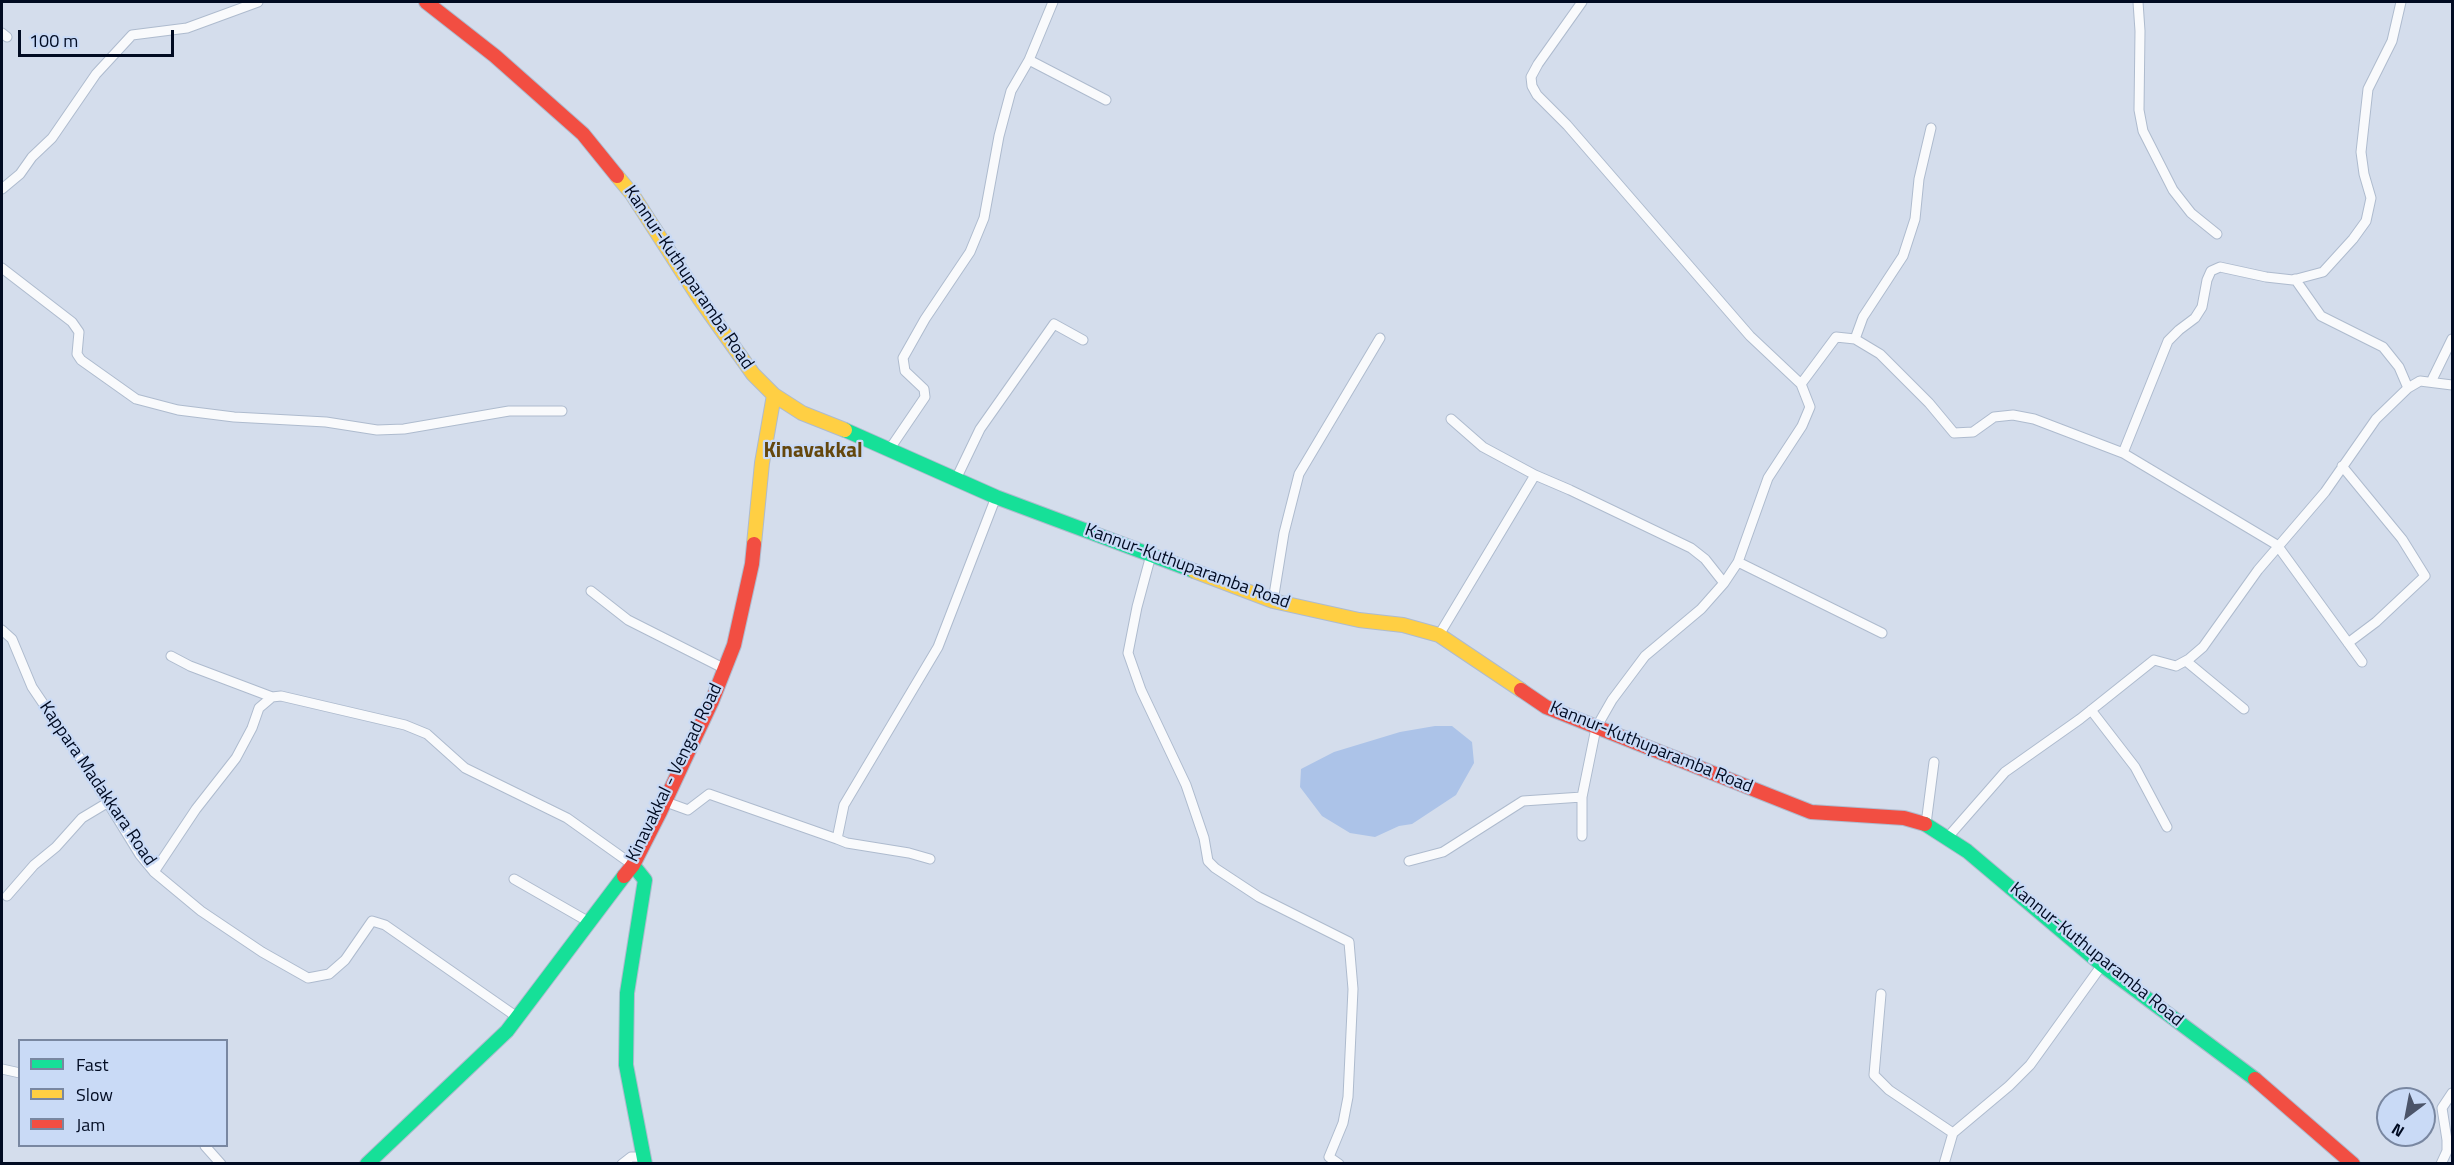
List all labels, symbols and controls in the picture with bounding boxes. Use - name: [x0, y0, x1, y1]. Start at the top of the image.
- scale bar: [21, 18, 177, 56]
- text: 100 m: [29, 27, 78, 54]
- street label: Kannur-Kuthuparamba Road: [618, 182, 758, 374]
- district label: Kinavakkal: [763, 439, 863, 465]
- street label: Kannur-Kuthuparamba Road: [1081, 520, 1293, 614]
- street label: Kinavakkal - Vengad Road: [622, 680, 728, 866]
- street label: Kannur-Kuthuparamba Road: [1546, 697, 1756, 799]
- street label: Kappara Madakkara Road: [34, 698, 160, 870]
- street label: Kannur-Kuthuparamba Road: [2005, 878, 2187, 1032]
- legend: [18, 1039, 228, 1147]
- text: Fast: [76, 1051, 109, 1078]
- text: Slow: [76, 1081, 113, 1108]
- north arrow: [2376, 1087, 2436, 1147]
- text: Jam: [76, 1111, 105, 1138]
- text: N: [2386, 1117, 2409, 1144]

